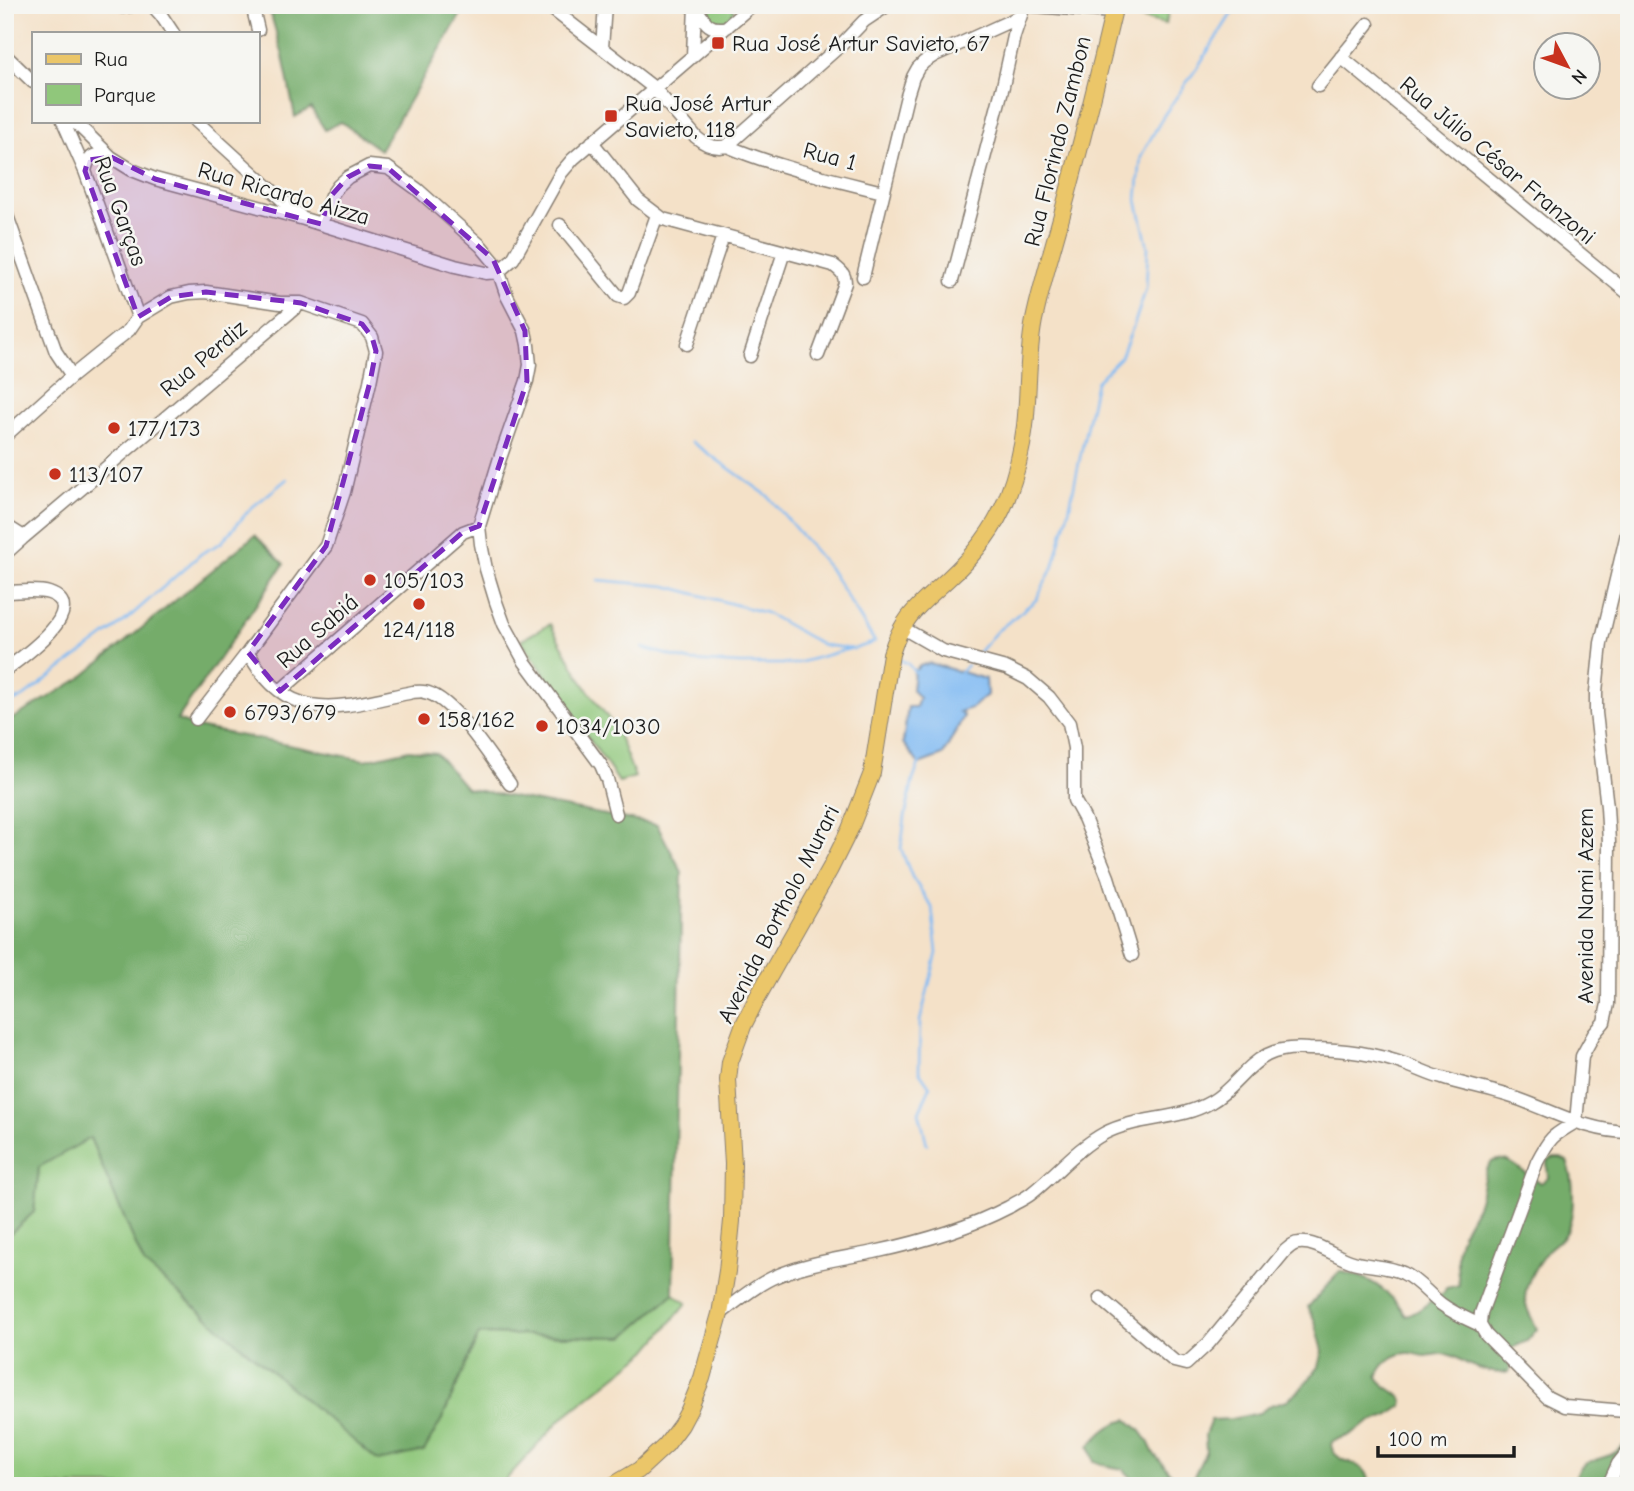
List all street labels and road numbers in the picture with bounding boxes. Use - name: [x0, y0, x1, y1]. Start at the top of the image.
- street label: Rua Florindo Zambon: [1018, 33, 1097, 249]
- street label: Rua Júlio César Franzoni: [1394, 71, 1601, 250]
- street label: Rua 1: [800, 136, 860, 177]
- street label: Rua Garças: [88, 153, 153, 269]
- street label: Rua Ricardo Aizza: [195, 156, 373, 231]
- street label: Rua Perdiz: [155, 315, 252, 402]
- street label: Rua Sabiá: [271, 589, 364, 674]
- street label: Avenida Bortholo Murari: [712, 801, 845, 1028]
- street label: Avenida Nami Azem: [1572, 808, 1599, 1004]

